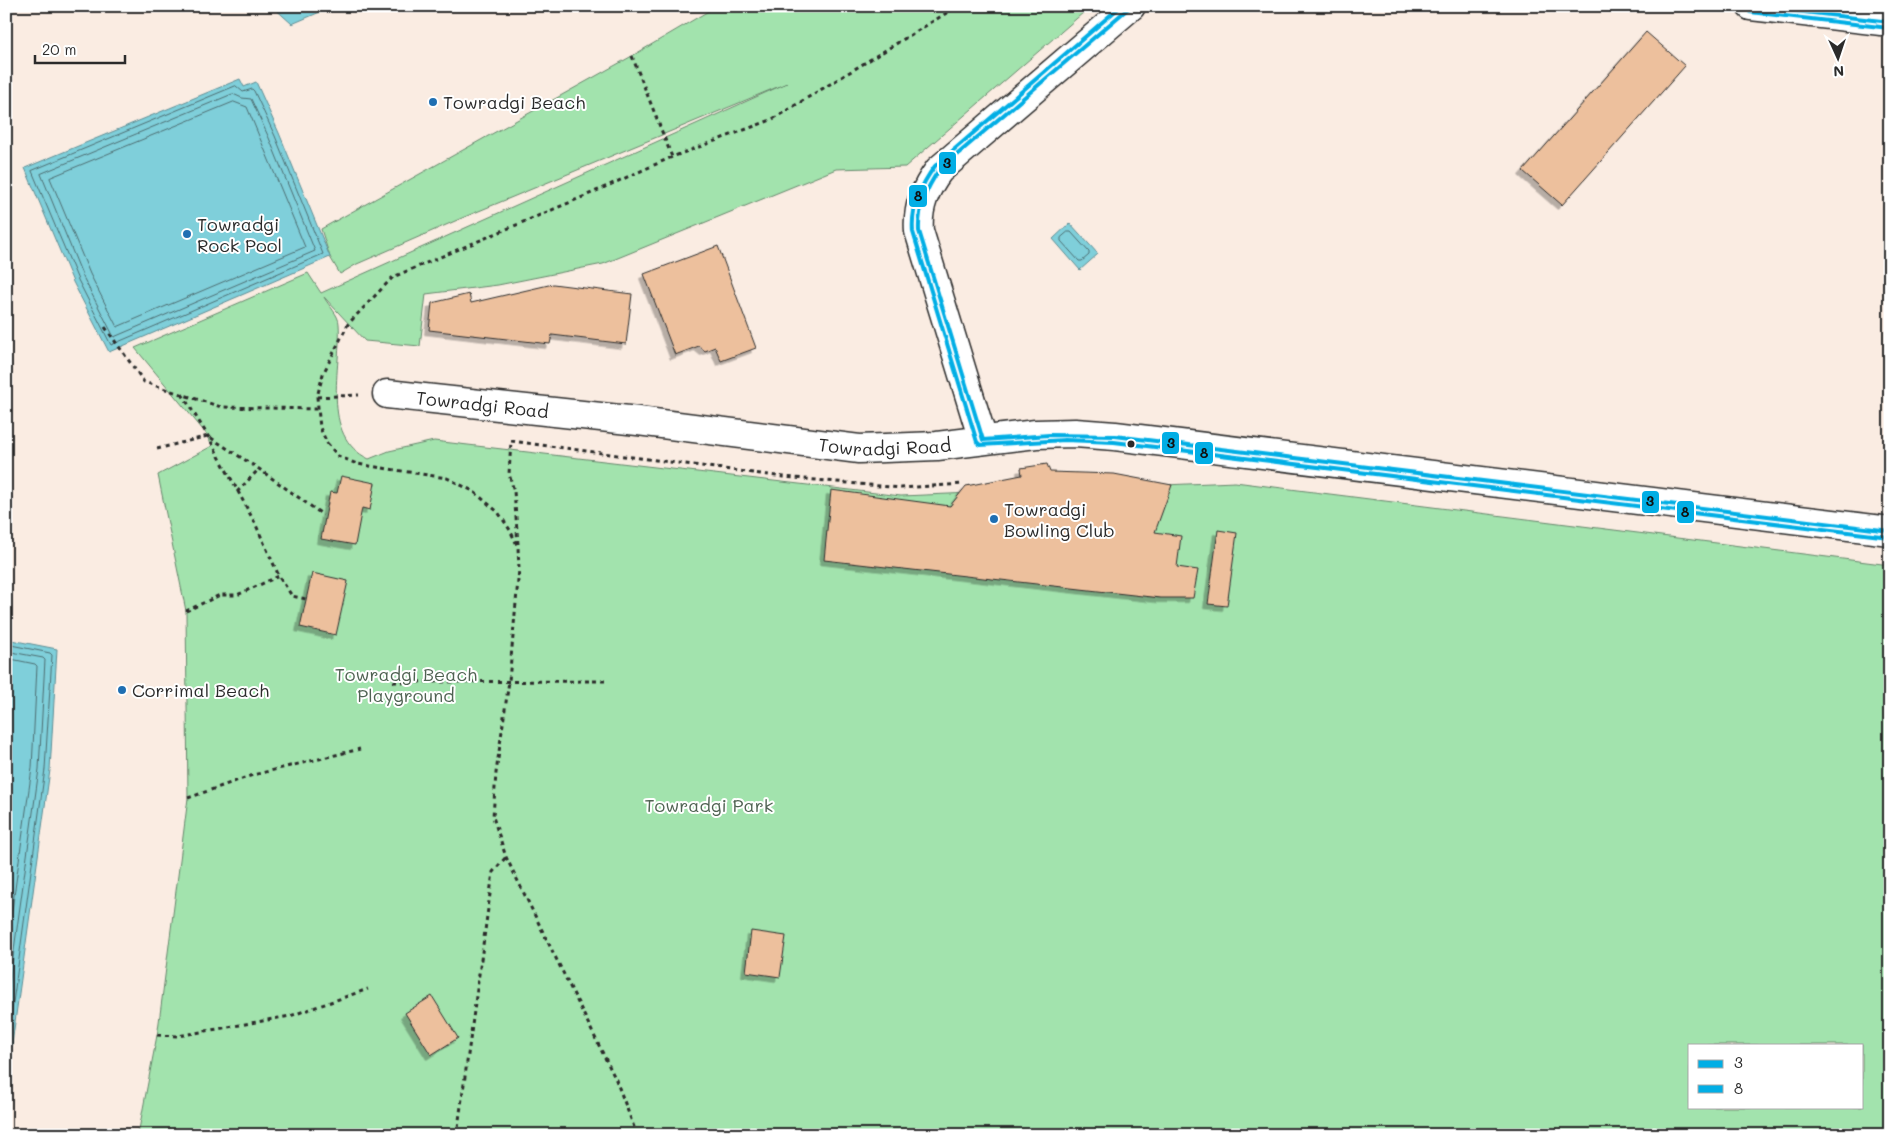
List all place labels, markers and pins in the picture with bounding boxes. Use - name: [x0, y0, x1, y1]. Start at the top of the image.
- place label: Towradgi Beach: [443, 90, 585, 114]
- marker: Towradgi Beach: [427, 96, 439, 108]
- place label: Towradgi Rock Pool: [197, 212, 282, 257]
- marker: Towradgi Rock Pool: [181, 228, 193, 240]
- unlabelled marker: [1126, 439, 1136, 449]
- place label: Towradgi Bowling Club: [1004, 497, 1115, 542]
- marker: Towradgi Bowling Club: [988, 513, 1000, 525]
- place label: Corrimal Beach: [132, 678, 269, 702]
- marker: Corrimal Beach: [116, 684, 128, 696]

